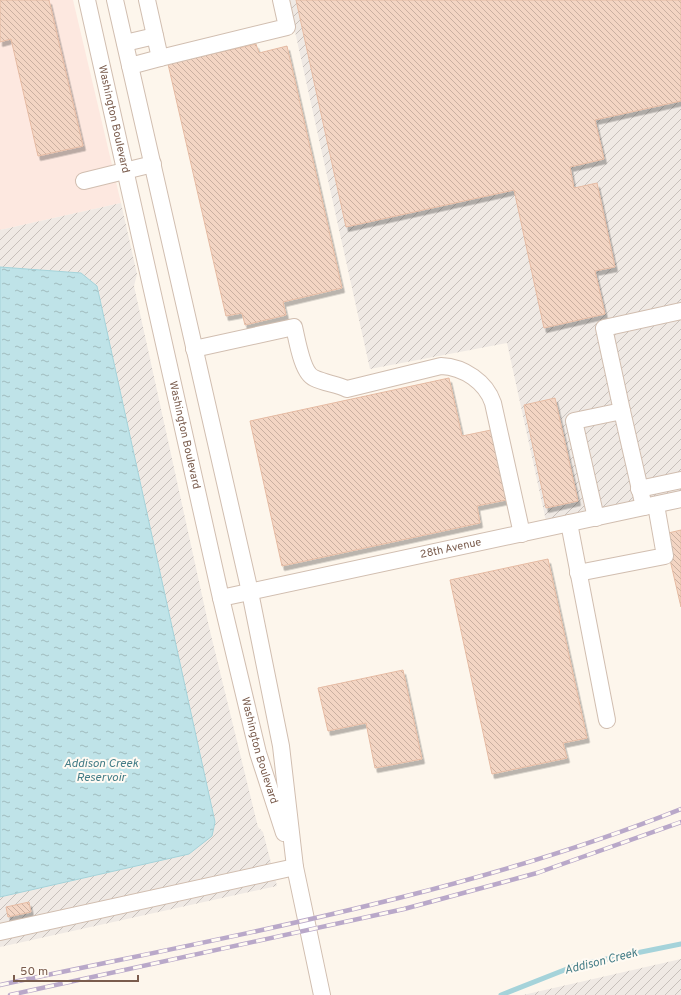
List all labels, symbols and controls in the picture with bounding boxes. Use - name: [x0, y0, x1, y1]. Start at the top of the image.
- street label: Washington Boulevard: [95, 64, 133, 174]
- street label: Washington Boulevard: [166, 380, 203, 491]
- street label: 28th Avenue: [419, 535, 483, 562]
- street label: Washington Boulevard: [238, 696, 281, 806]
- water label: Addison Creek Reservoir: [64, 756, 139, 786]
- water label: Addison Creek: [563, 945, 640, 979]
- scale bar: [14, 957, 138, 983]
- text: 50 m: [20, 964, 48, 980]

